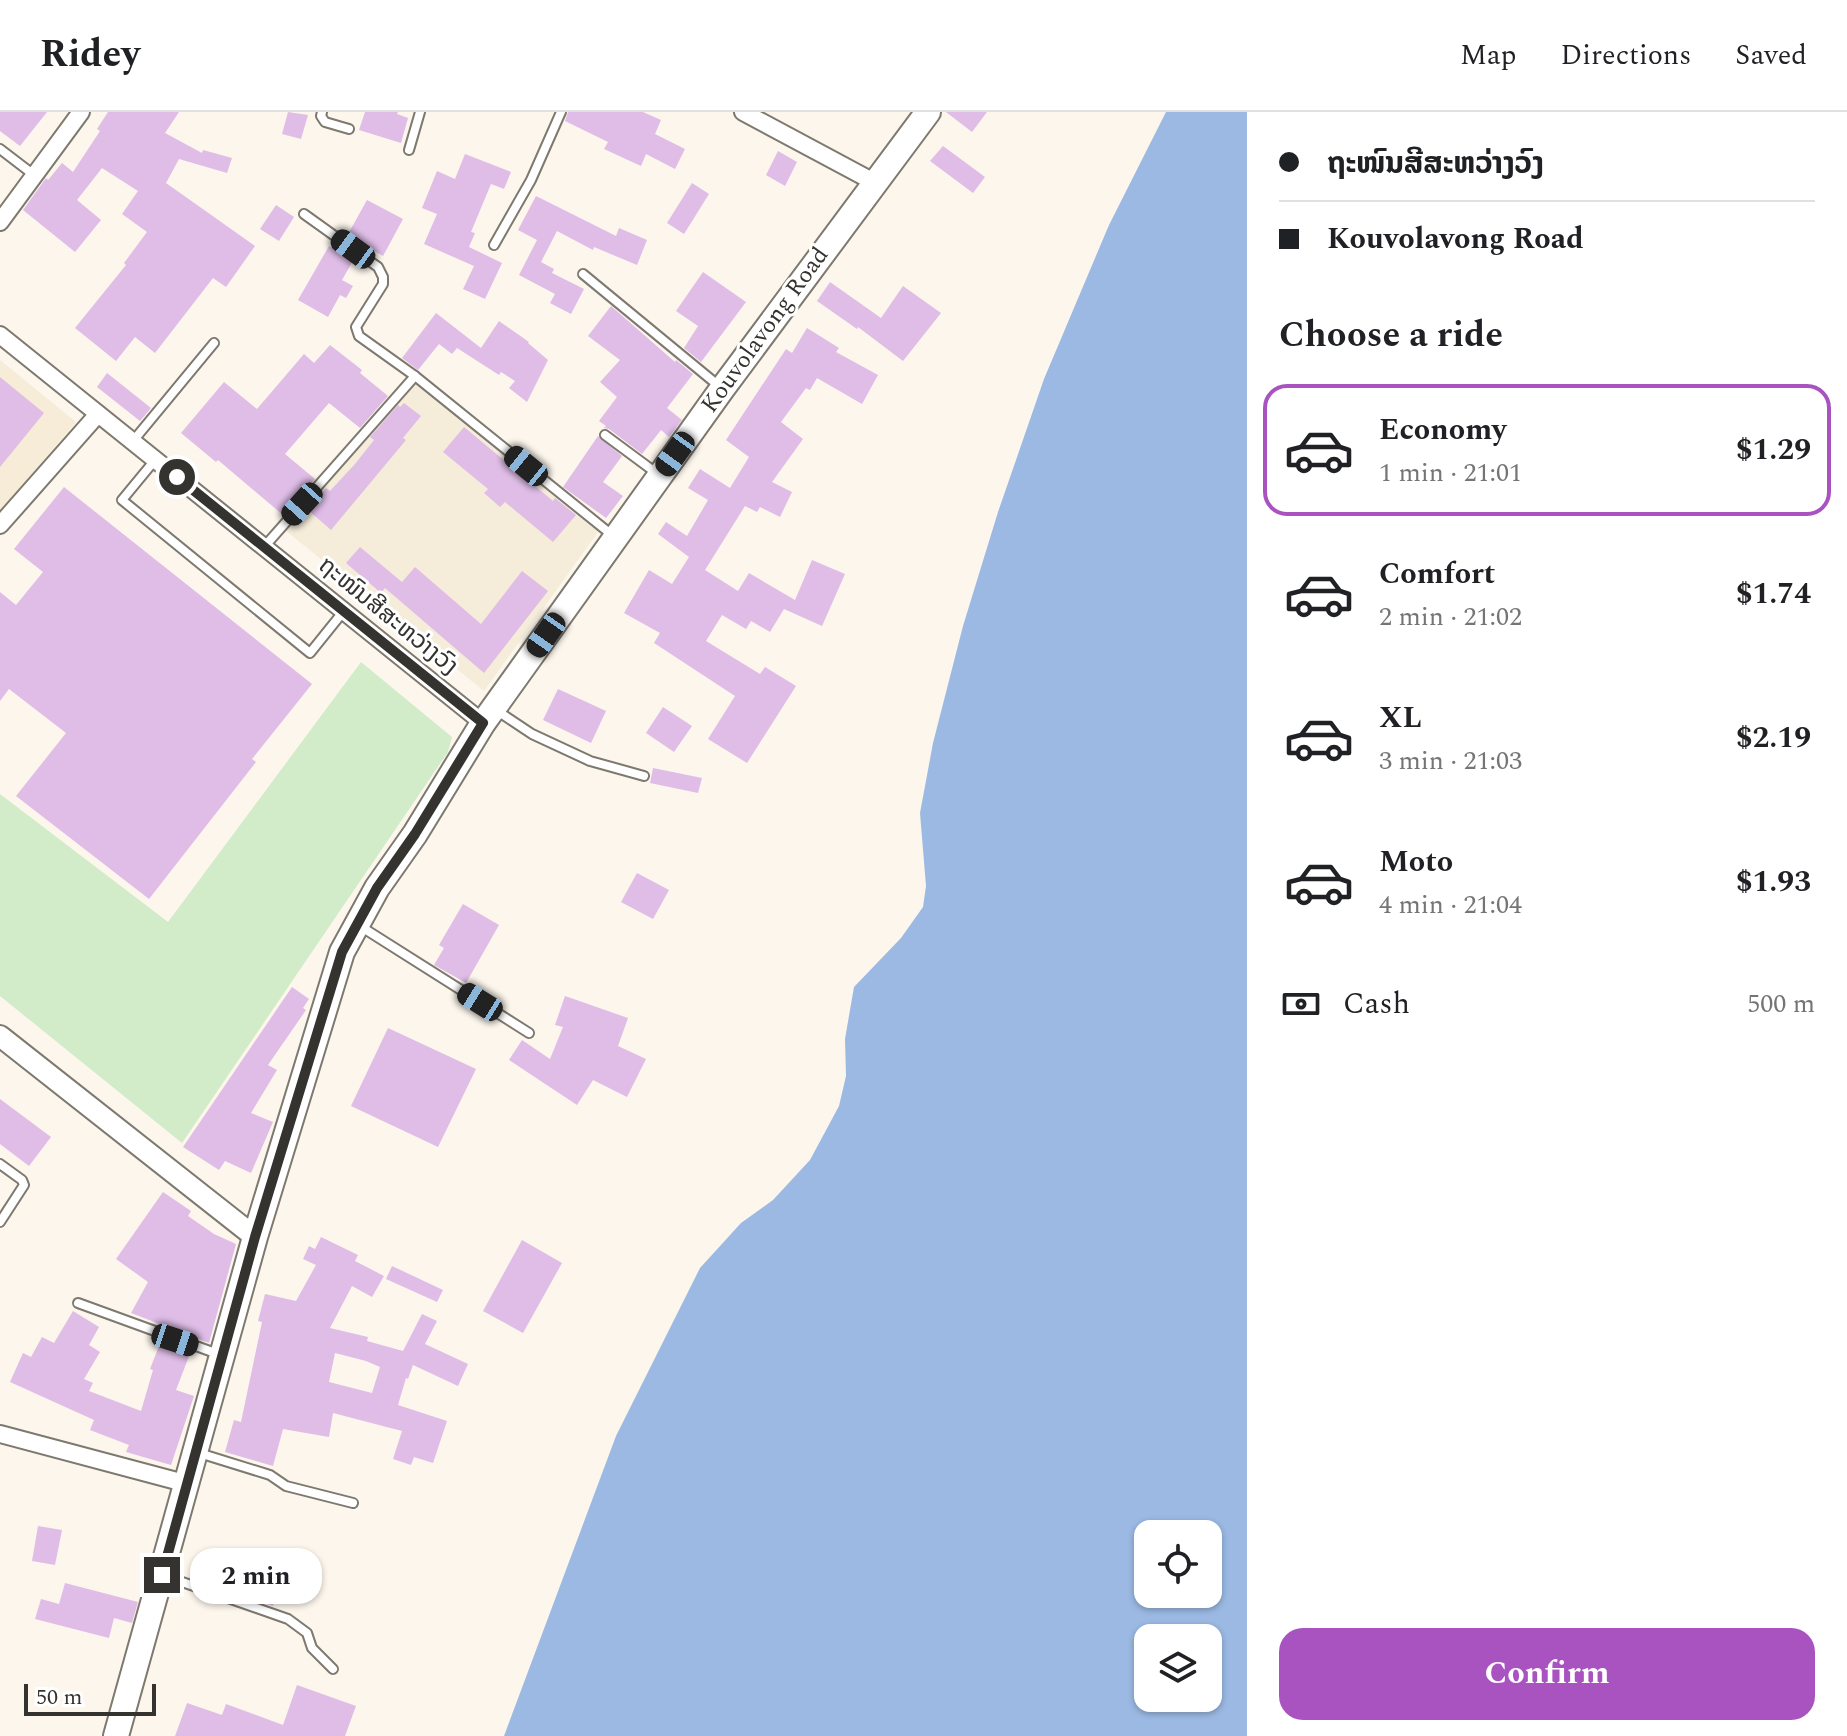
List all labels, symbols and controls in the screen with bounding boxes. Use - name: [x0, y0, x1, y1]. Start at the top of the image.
- text: Ridey: [40, 26, 140, 84]
- text: Map: [1460, 34, 1517, 77]
- text: Directions: [1561, 34, 1691, 77]
- text: Saved: [1735, 34, 1807, 77]
- text: ຖະໜົນສີສະຫວ່າງວົງ: [1327, 141, 1544, 187]
- text: Kouvolavong Road: [1327, 216, 1584, 262]
- car: [327, 225, 379, 273]
- street label: Kouvolavong Road: [692, 239, 838, 421]
- text: Choose a ride: [1279, 308, 1503, 363]
- text: Economy: [1379, 407, 1506, 453]
- icon: car: [1283, 414, 1355, 486]
- text: $1.29: [1736, 427, 1811, 473]
- car: [651, 428, 699, 480]
- car: [500, 442, 552, 490]
- text: 1 min · 21:01: [1379, 453, 1522, 493]
- route start: [159, 459, 195, 495]
- car: [277, 478, 327, 530]
- street label: ຖະໜົນສີສະຫວ່າງວົງ: [310, 548, 466, 684]
- text: Comfort: [1379, 551, 1495, 597]
- icon: car: [1283, 558, 1355, 630]
- text: $1.74: [1736, 571, 1811, 617]
- text: 2 min · 21:02: [1379, 597, 1522, 637]
- car: [522, 608, 570, 662]
- text: XL: [1379, 695, 1422, 741]
- icon: car: [1283, 702, 1355, 774]
- text: $2.19: [1736, 715, 1811, 761]
- text: 3 min · 21:03: [1379, 741, 1522, 781]
- text: Moto: [1379, 839, 1453, 885]
- icon: car: [1283, 846, 1355, 918]
- text: $1.93: [1736, 859, 1811, 905]
- text: 4 min · 21:04: [1379, 885, 1522, 925]
- car: [453, 979, 507, 1025]
- text: Cash: [1343, 981, 1410, 1027]
- icon: cash: [1279, 982, 1323, 1026]
- text: 500 m: [1747, 984, 1815, 1024]
- car: [148, 1321, 202, 1359]
- map controls: [1134, 1520, 1222, 1712]
- button: locate: [1134, 1520, 1222, 1608]
- callout: 2 min: [190, 1547, 322, 1603]
- text: 2 min: [221, 1556, 291, 1596]
- route end: [144, 1557, 180, 1593]
- button: layers: [1134, 1624, 1222, 1712]
- button: Confirm: [1279, 1628, 1815, 1720]
- scale bar: [24, 1680, 156, 1716]
- text: 50 m: [36, 1681, 82, 1714]

